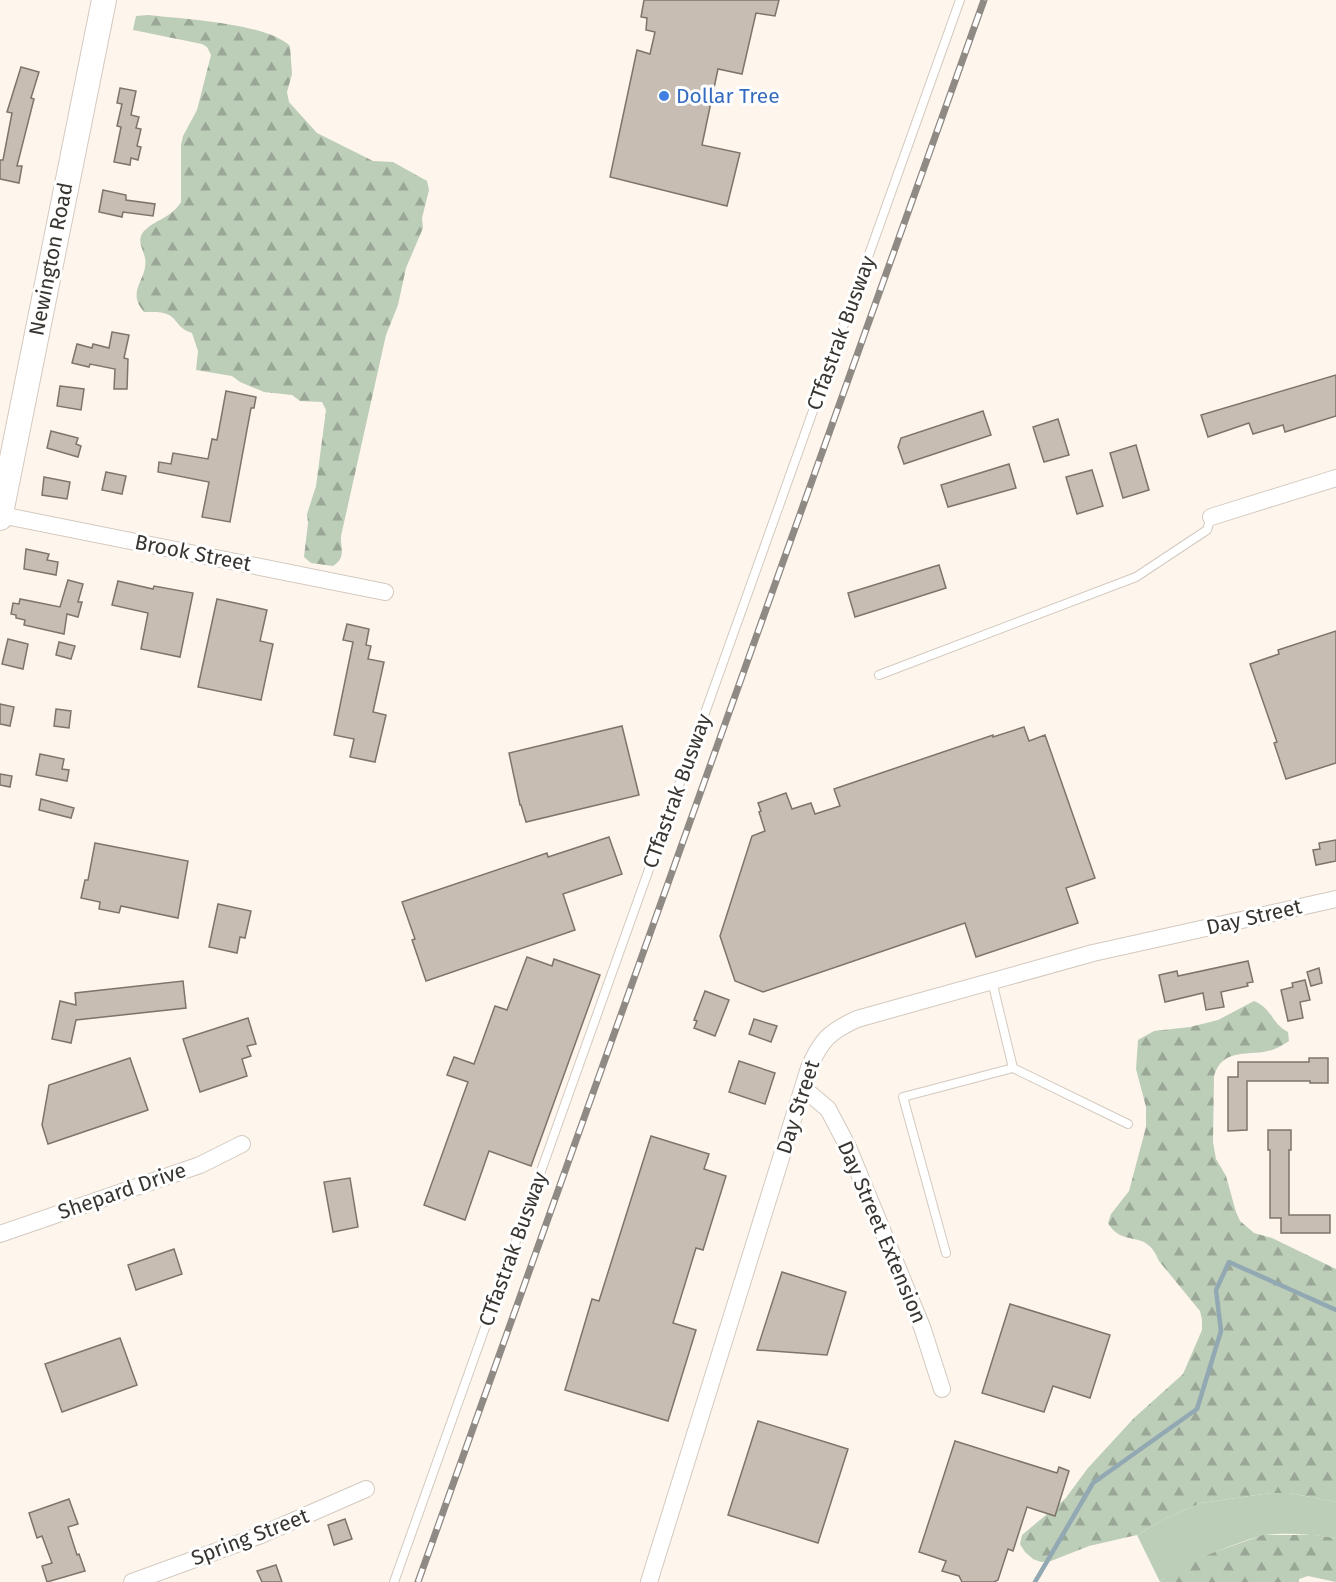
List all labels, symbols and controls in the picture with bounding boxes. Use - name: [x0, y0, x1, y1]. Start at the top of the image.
- place label: Dollar Tree: [676, 83, 780, 109]
- marker: Dollar Tree: [657, 89, 671, 103]
- street label: Newington Road: [23, 180, 79, 338]
- street label: CTfastrak Busway: [801, 251, 881, 414]
- street label: Brook Street: [133, 529, 254, 577]
- street label: CTfastrak Busway: [637, 709, 717, 872]
- street label: Day Street: [1204, 893, 1305, 941]
- street label: Day Street: [771, 1056, 826, 1157]
- street label: Day Street Extension: [832, 1137, 932, 1327]
- street label: Shepard Drive: [55, 1157, 189, 1225]
- street label: CTfastrak Busway: [473, 1167, 553, 1330]
- street label: Spring Street: [188, 1503, 313, 1571]

